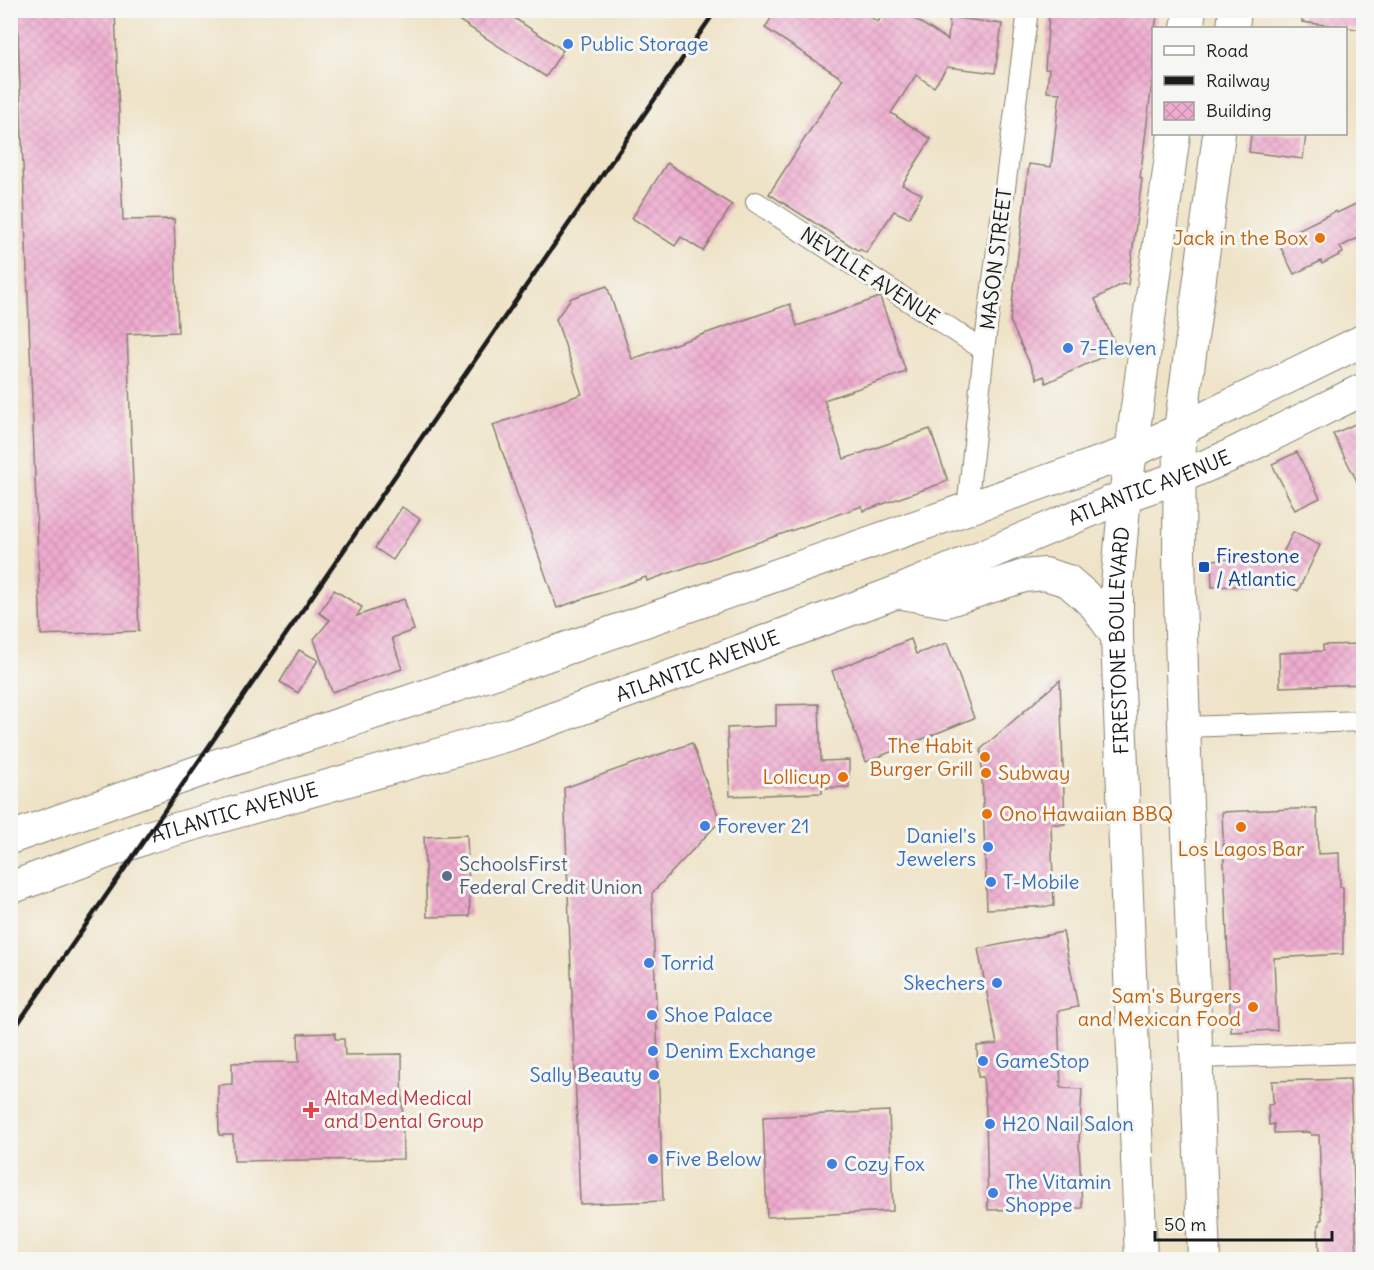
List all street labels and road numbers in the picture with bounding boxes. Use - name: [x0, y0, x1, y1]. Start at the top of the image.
- street label: MASON STREET: [974, 187, 1017, 331]
- street label: NEVILLE AVENUE: [796, 221, 945, 330]
- street label: ATLANTIC AVENUE: [1064, 444, 1234, 530]
- street label: FIRESTONE BOULEVARD: [1104, 526, 1134, 755]
- street label: ATLANTIC AVENUE: [612, 624, 783, 707]
- street label: ATLANTIC AVENUE: [148, 776, 321, 848]

